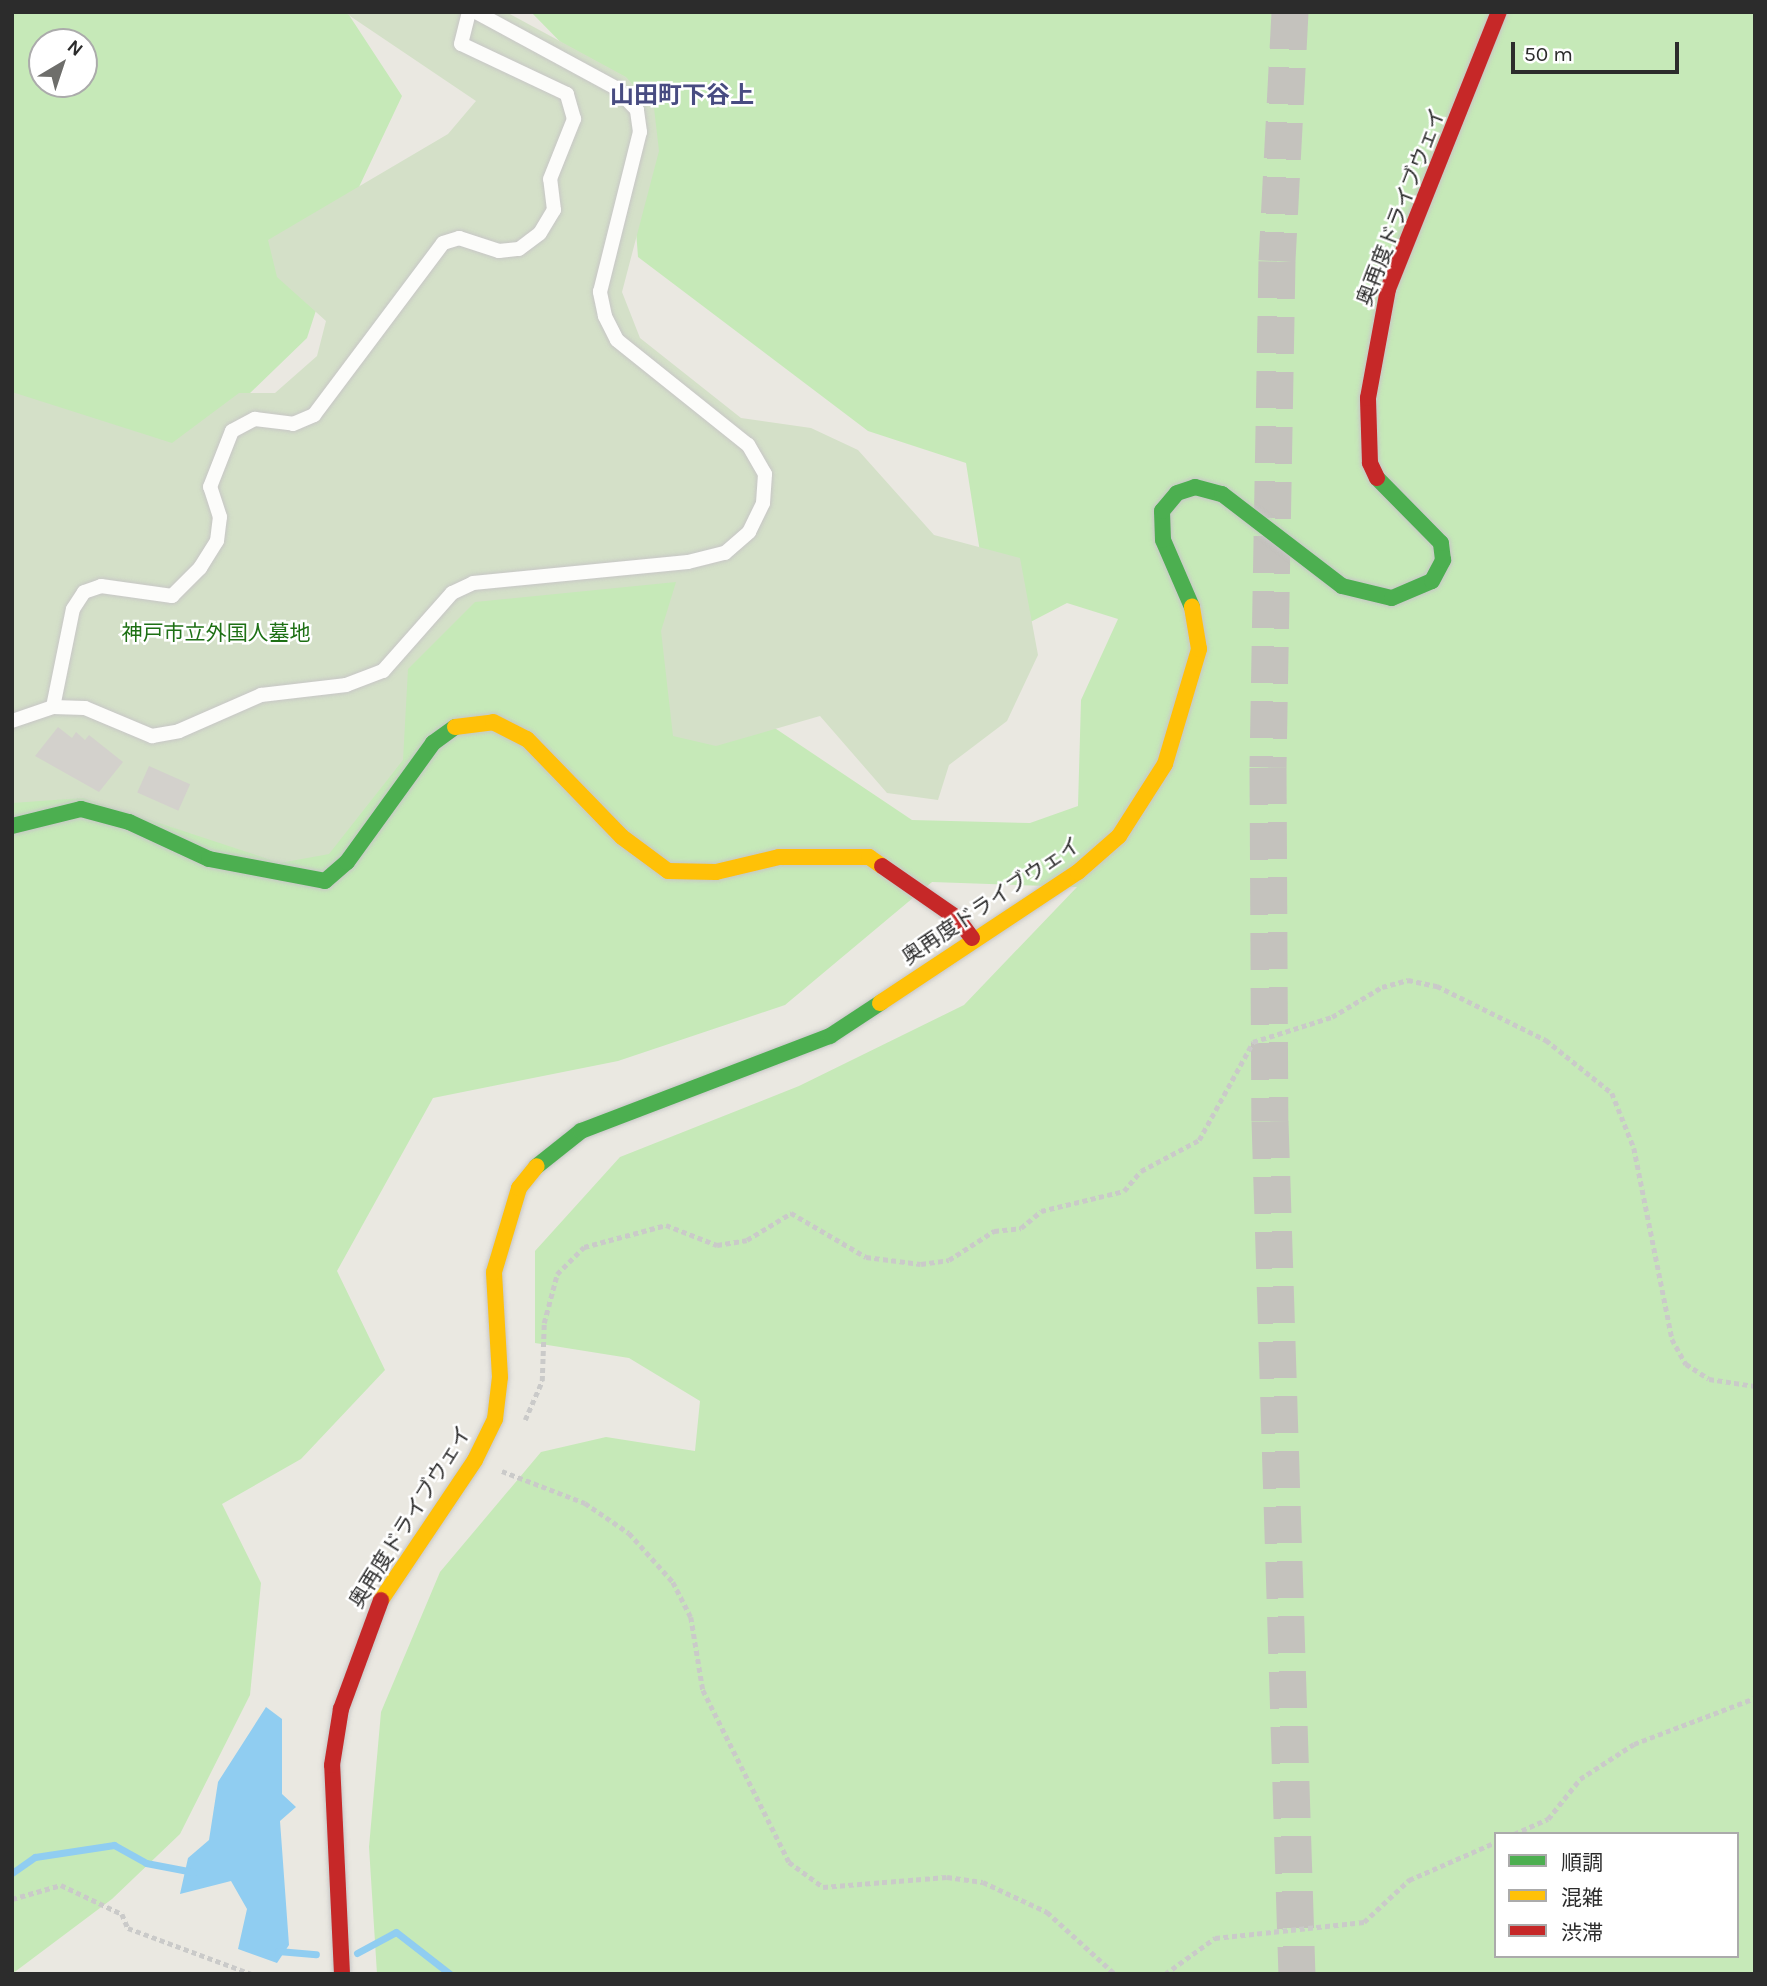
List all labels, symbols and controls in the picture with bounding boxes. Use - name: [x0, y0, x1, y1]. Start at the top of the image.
- north arrow: [28, 28, 98, 98]
- scale bar: [1515, 28, 1683, 72]
- text: N: [63, 35, 87, 61]
- text: 50 m: [1524, 42, 1573, 66]
- district label: 山田町下谷上: [610, 82, 754, 110]
- street label: 奥再度ドライブウェイ: [1352, 104, 1450, 310]
- park label: 神戸市立外国人墓地: [122, 620, 310, 646]
- street label: 奥再度ドライブウェイ: [897, 832, 1085, 970]
- street label: 奥再度ドライブウェイ: [344, 1421, 476, 1613]
- legend: [1494, 1832, 1739, 1958]
- text: 順調: [1561, 1851, 1603, 1875]
- text: 混雑: [1561, 1886, 1603, 1910]
- text: 渋滞: [1561, 1921, 1603, 1945]

